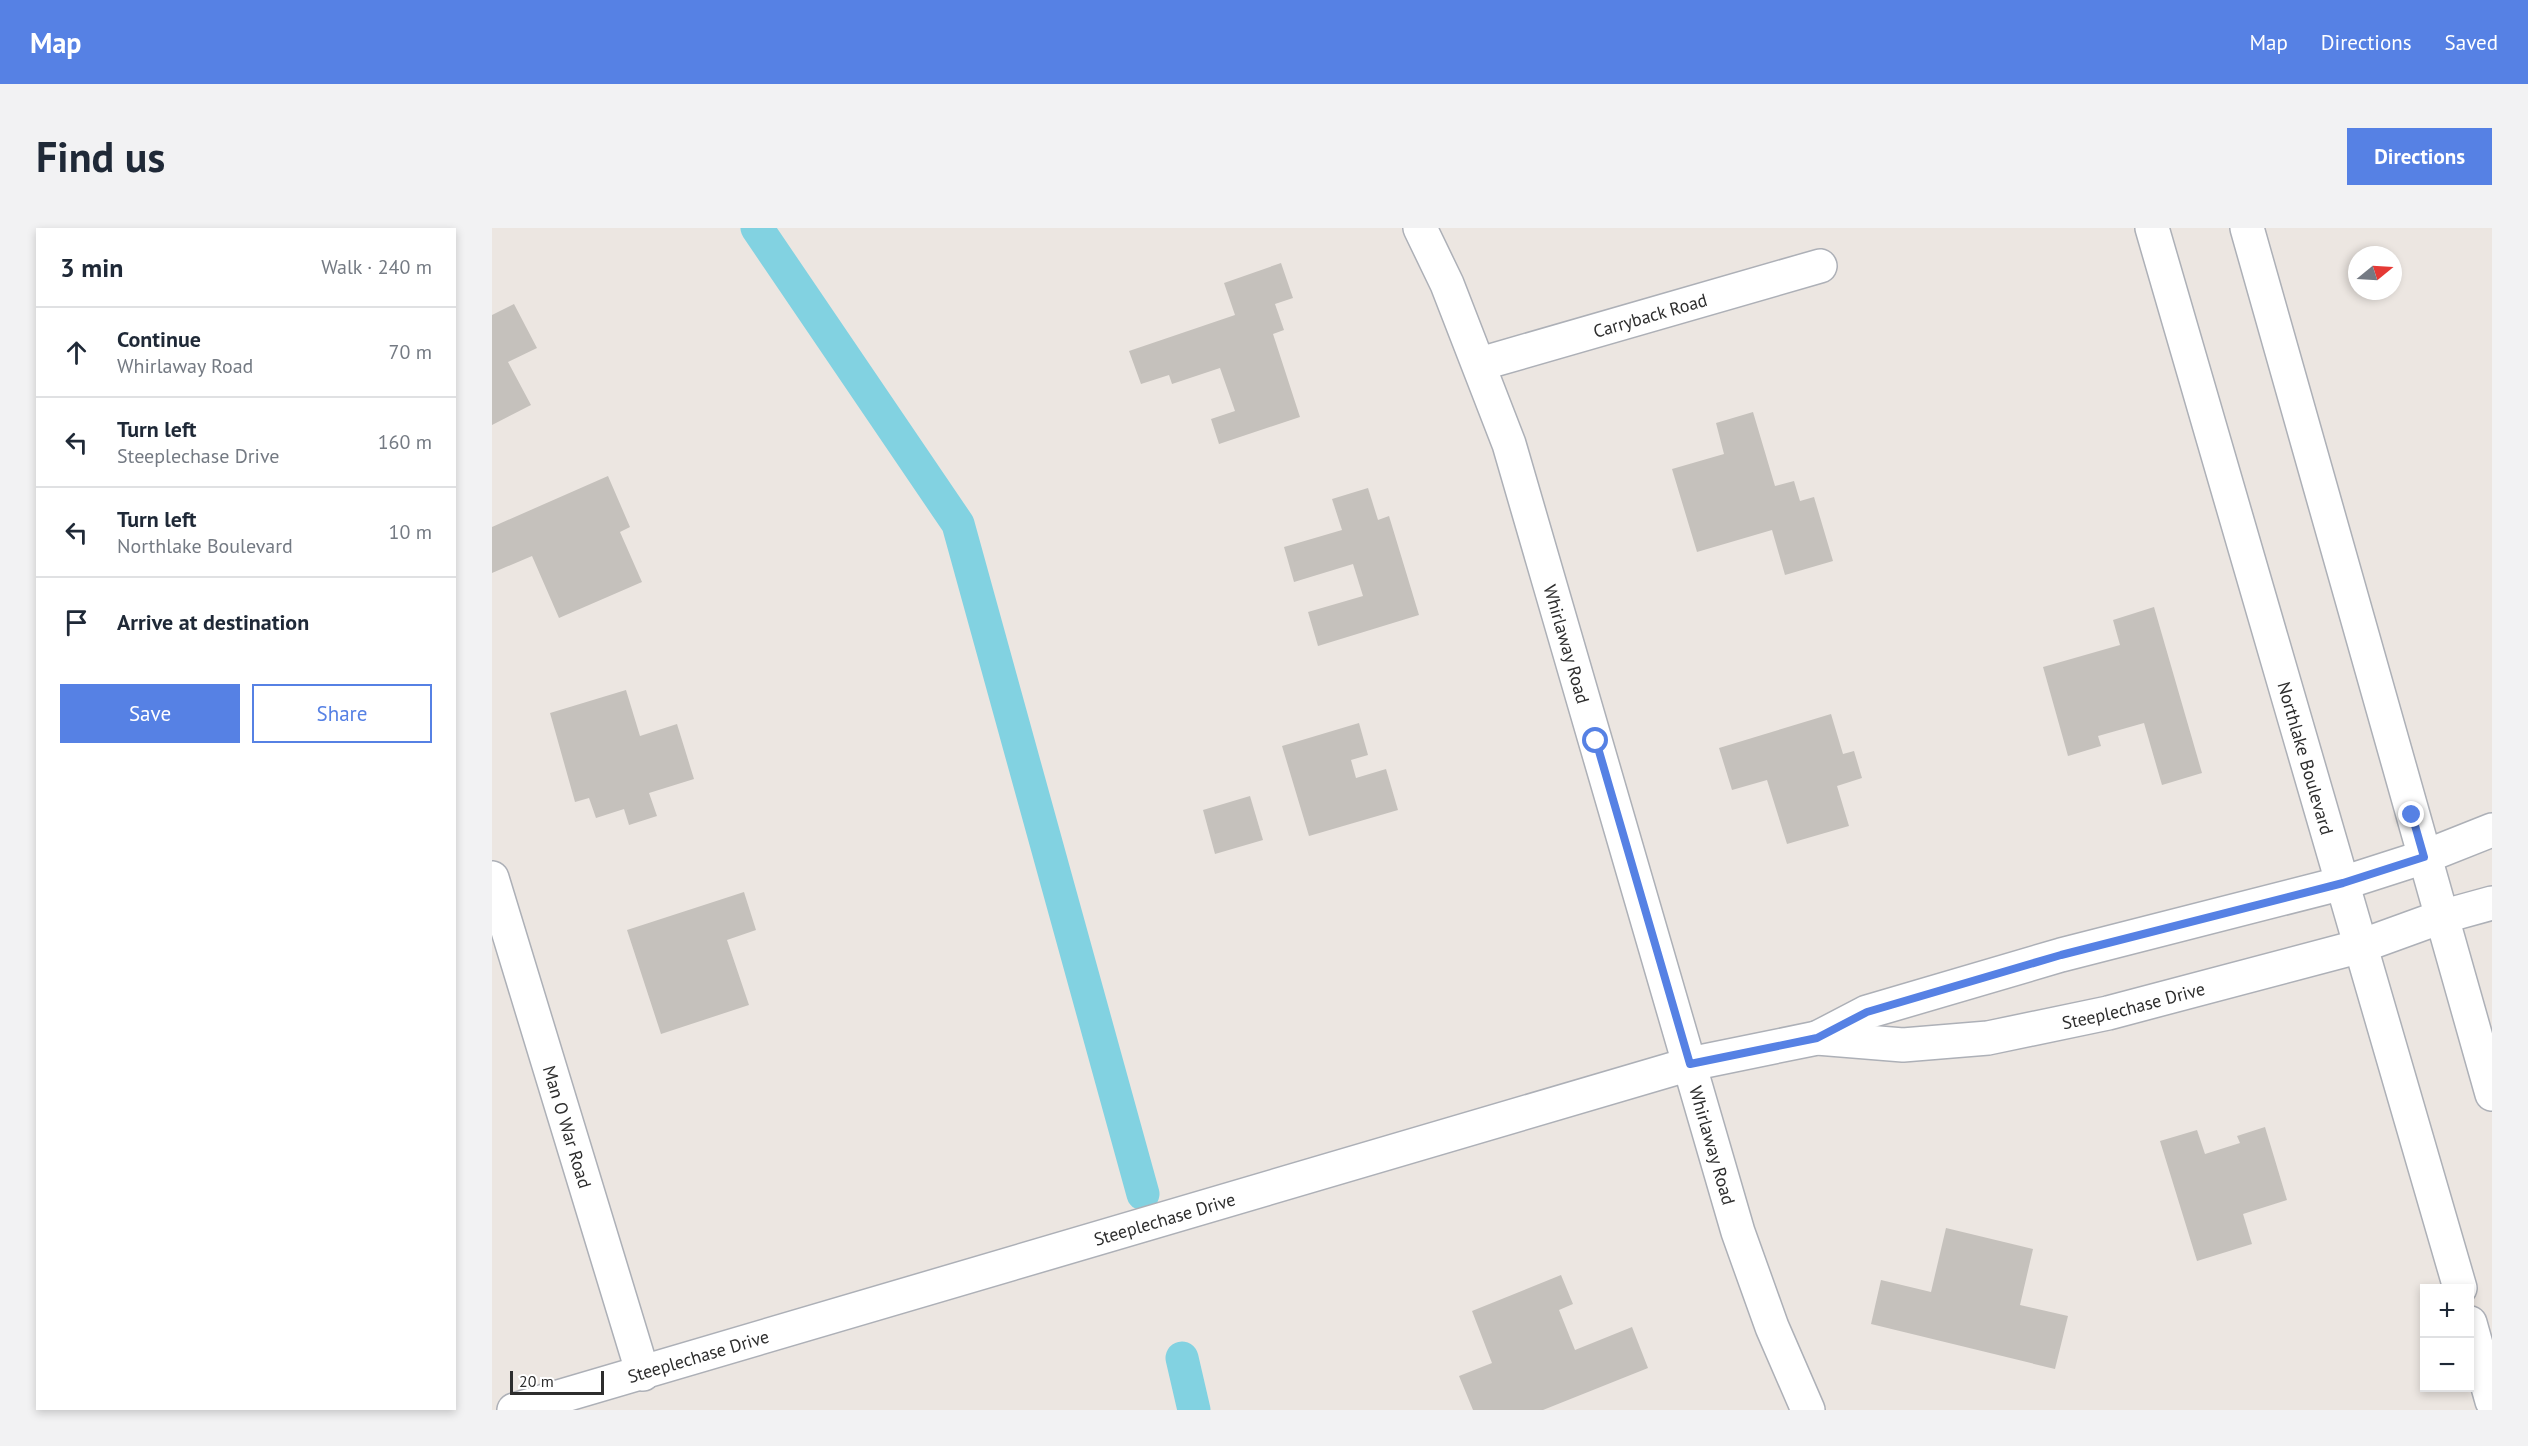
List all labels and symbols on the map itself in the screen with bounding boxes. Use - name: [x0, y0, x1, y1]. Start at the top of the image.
- north arrow: [2348, 246, 2402, 300]
- street label: Carryback Road: [1590, 288, 1710, 342]
- street label: Whirlaway Road: [1539, 582, 1595, 706]
- street label: Northlake Boulevard: [2273, 679, 2339, 837]
- route start: [1582, 727, 1608, 753]
- route end: [2398, 801, 2424, 827]
- street label: Steeplechase Drive: [2060, 976, 2207, 1034]
- street label: Man O War Road: [538, 1063, 597, 1191]
- street label: Whirlaway Road: [1685, 1083, 1741, 1207]
- street label: Steeplechase Drive: [1091, 1187, 1238, 1250]
- street label: Steeplechase Drive: [625, 1324, 772, 1387]
- scale bar: [510, 1368, 604, 1396]

